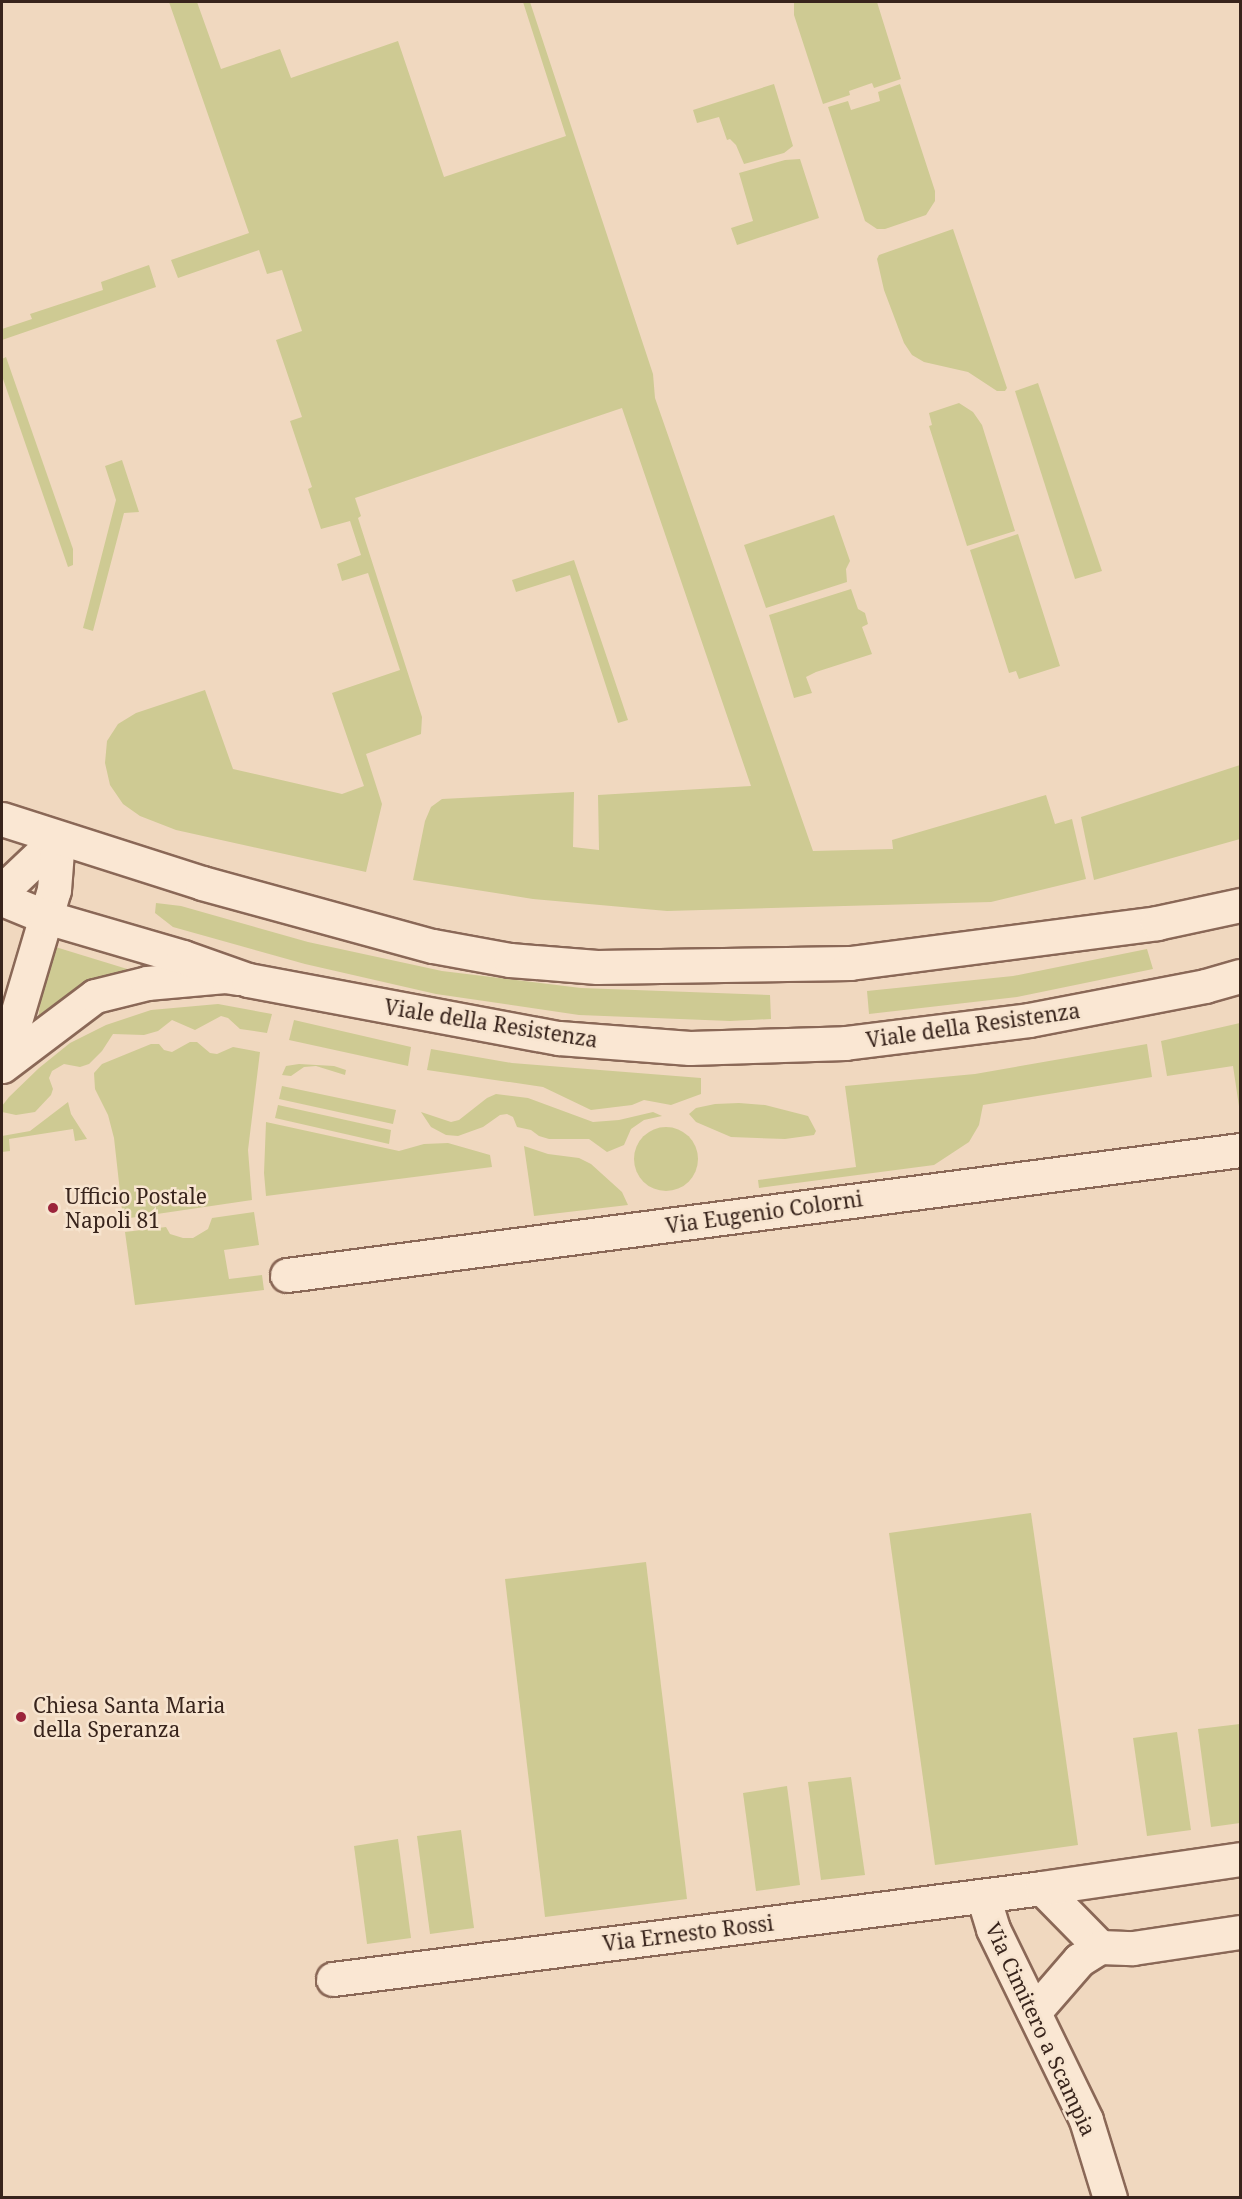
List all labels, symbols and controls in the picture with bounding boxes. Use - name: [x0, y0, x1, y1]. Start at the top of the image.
- street label: Viale della Resistenza: [382, 994, 600, 1052]
- street label: Viale della Resistenza: [864, 998, 1082, 1052]
- place label: Ufficio Postale Napoli 81: [65, 1183, 207, 1233]
- street label: Via Eugenio Colorni: [664, 1186, 864, 1238]
- marker: Ufficio Postale Napoli 81: [46, 1201, 60, 1215]
- place label: Chiesa Santa Maria della Speranza: [33, 1692, 225, 1742]
- marker: Chiesa Santa Maria della Speranza: [14, 1710, 28, 1724]
- street label: Via Ernesto Rossi: [601, 1910, 775, 1956]
- street label: Via Cimitero a Scampia: [980, 1918, 1102, 2140]

